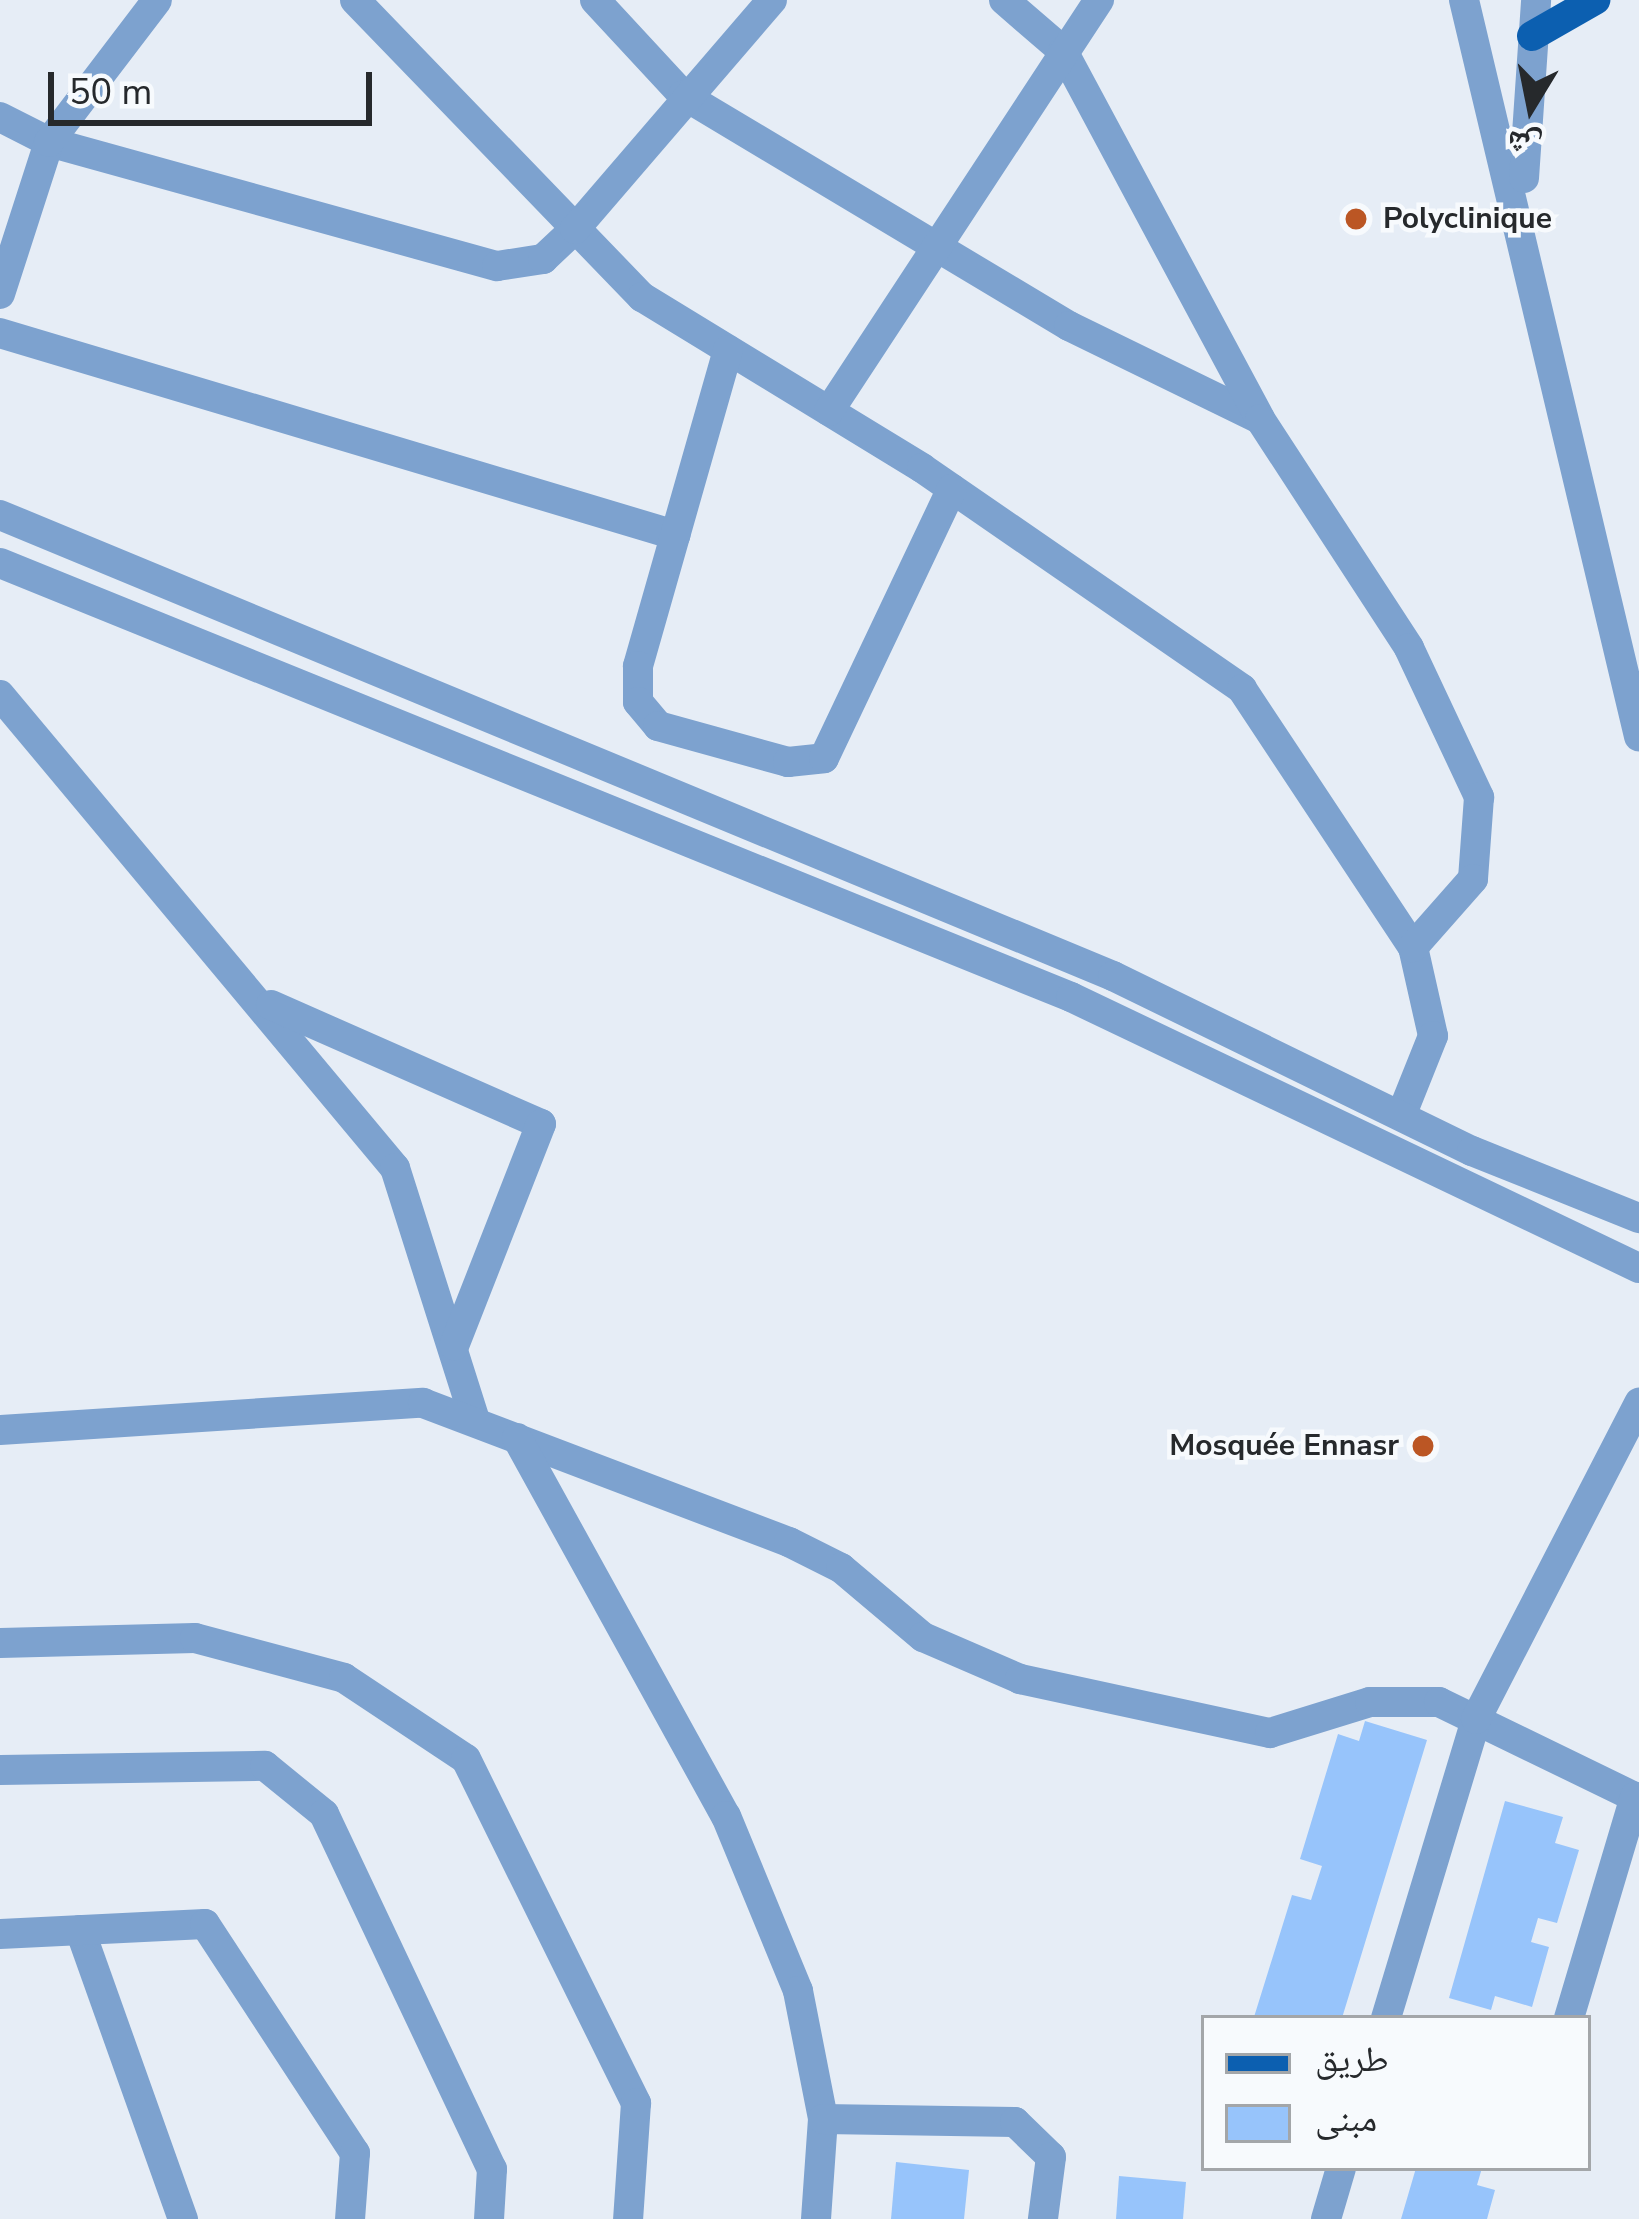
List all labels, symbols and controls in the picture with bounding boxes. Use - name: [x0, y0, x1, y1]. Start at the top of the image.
- scale bar: [54, 48, 378, 122]
- north arrow: [1471, 48, 1591, 168]
- text: 50 m: [69, 68, 152, 117]
- text: ش: [1504, 119, 1546, 169]
- place label: Polyclinique: [1383, 201, 1552, 237]
- marker: Polyclinique: [1340, 203, 1372, 235]
- place label: Mosquée Ennasr: [1169, 1428, 1399, 1464]
- marker: Mosquée Ennasr: [1410, 1433, 1436, 1459]
- legend: [1201, 2015, 1591, 2171]
- text: طريق: [1315, 2035, 1389, 2084]
- text: مبنى: [1315, 2095, 1377, 2144]

